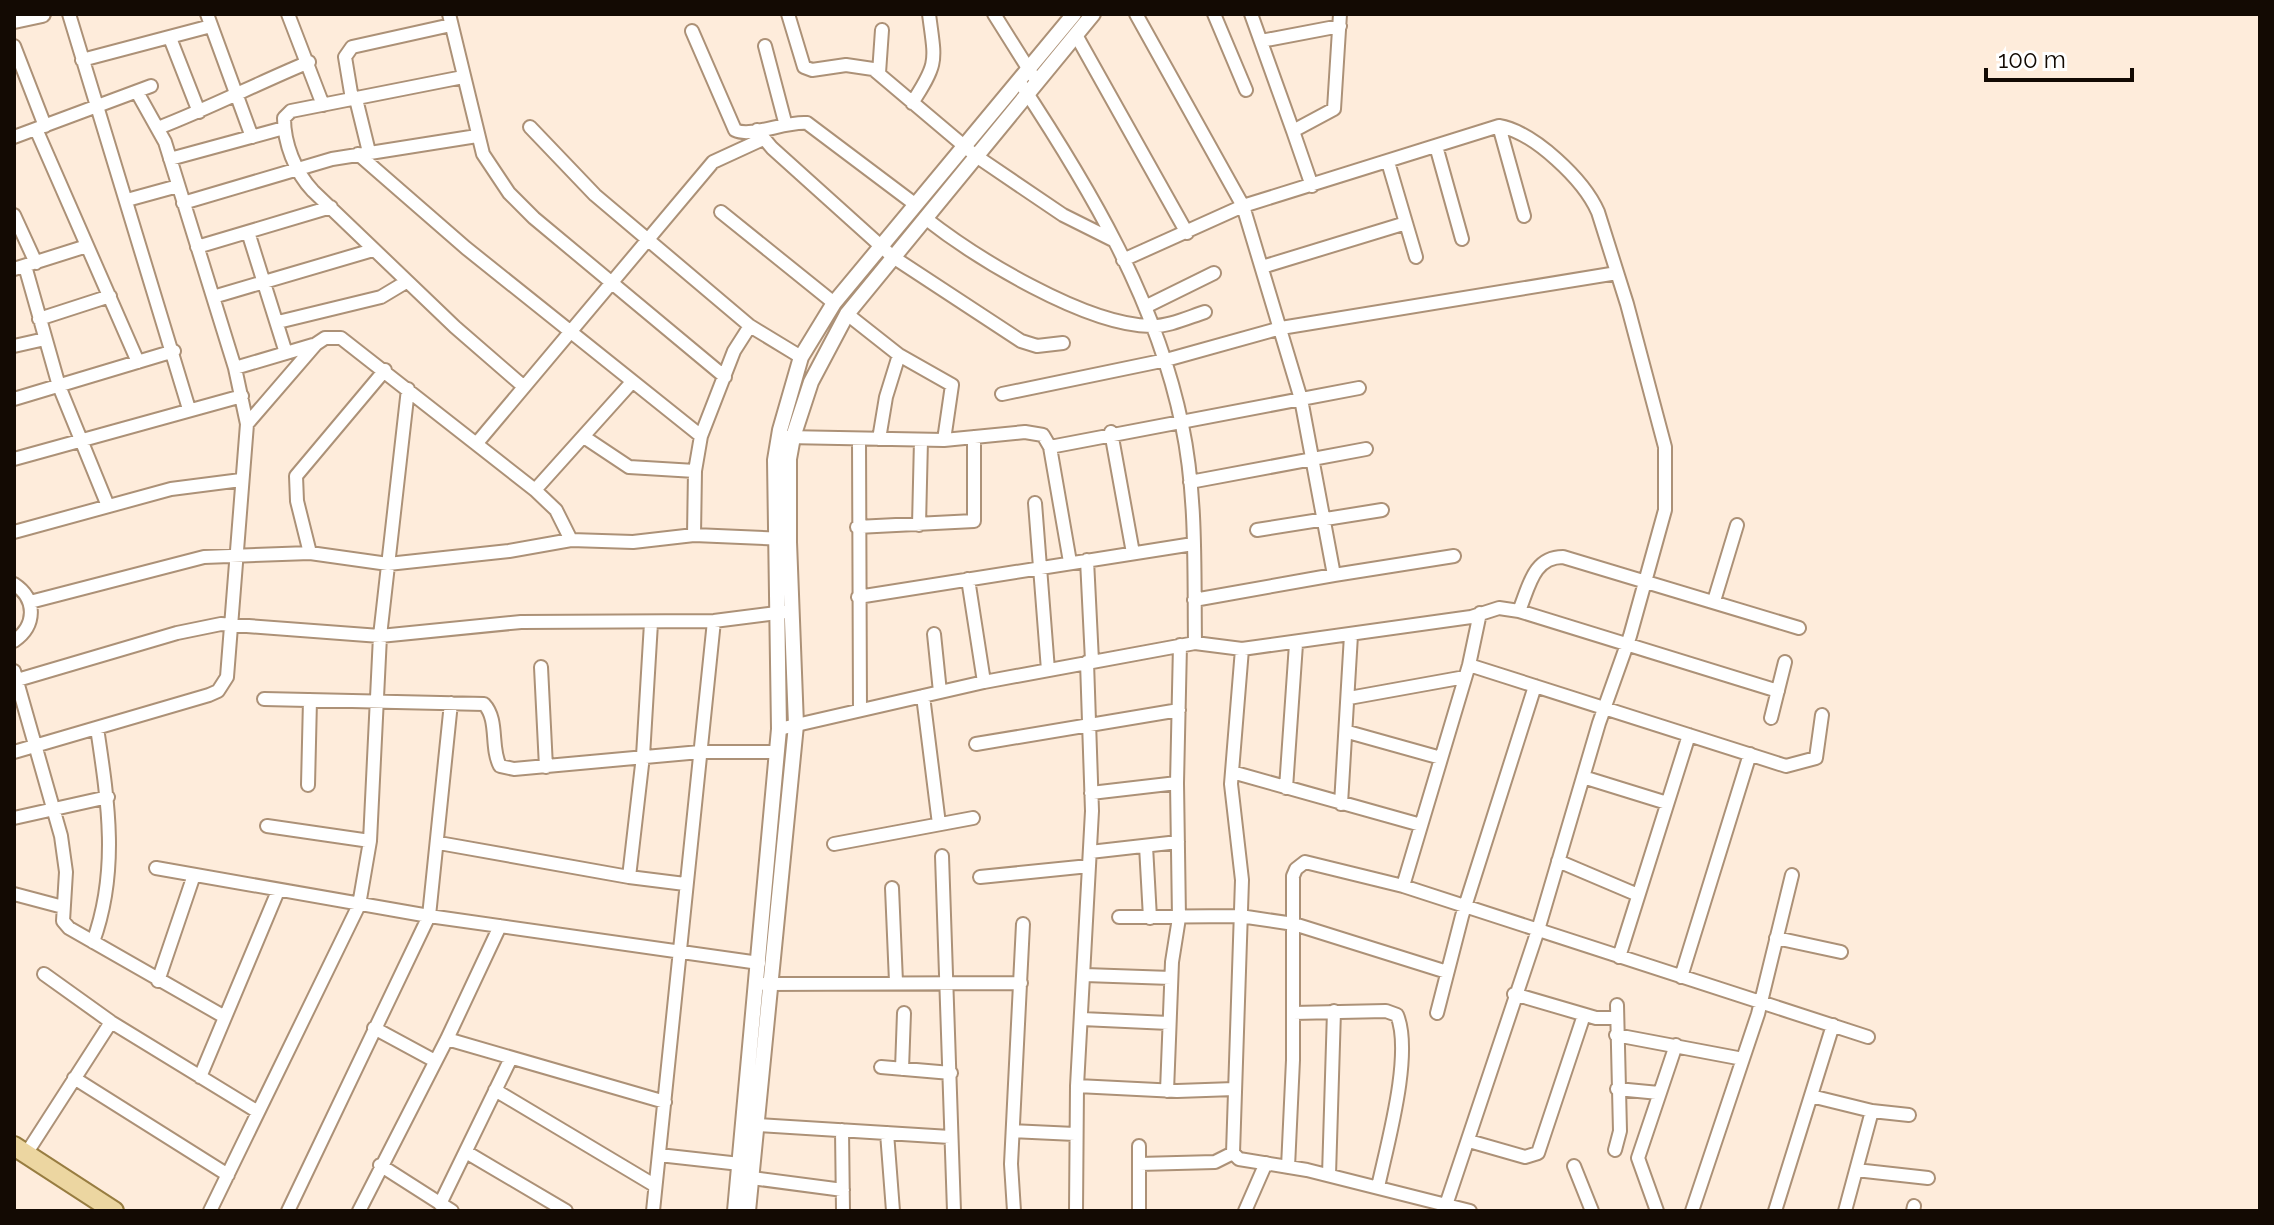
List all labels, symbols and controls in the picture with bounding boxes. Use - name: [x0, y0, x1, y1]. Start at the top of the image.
- scale bar: [1986, 32, 2132, 82]
- text: 100 m: [1998, 45, 2066, 74]

